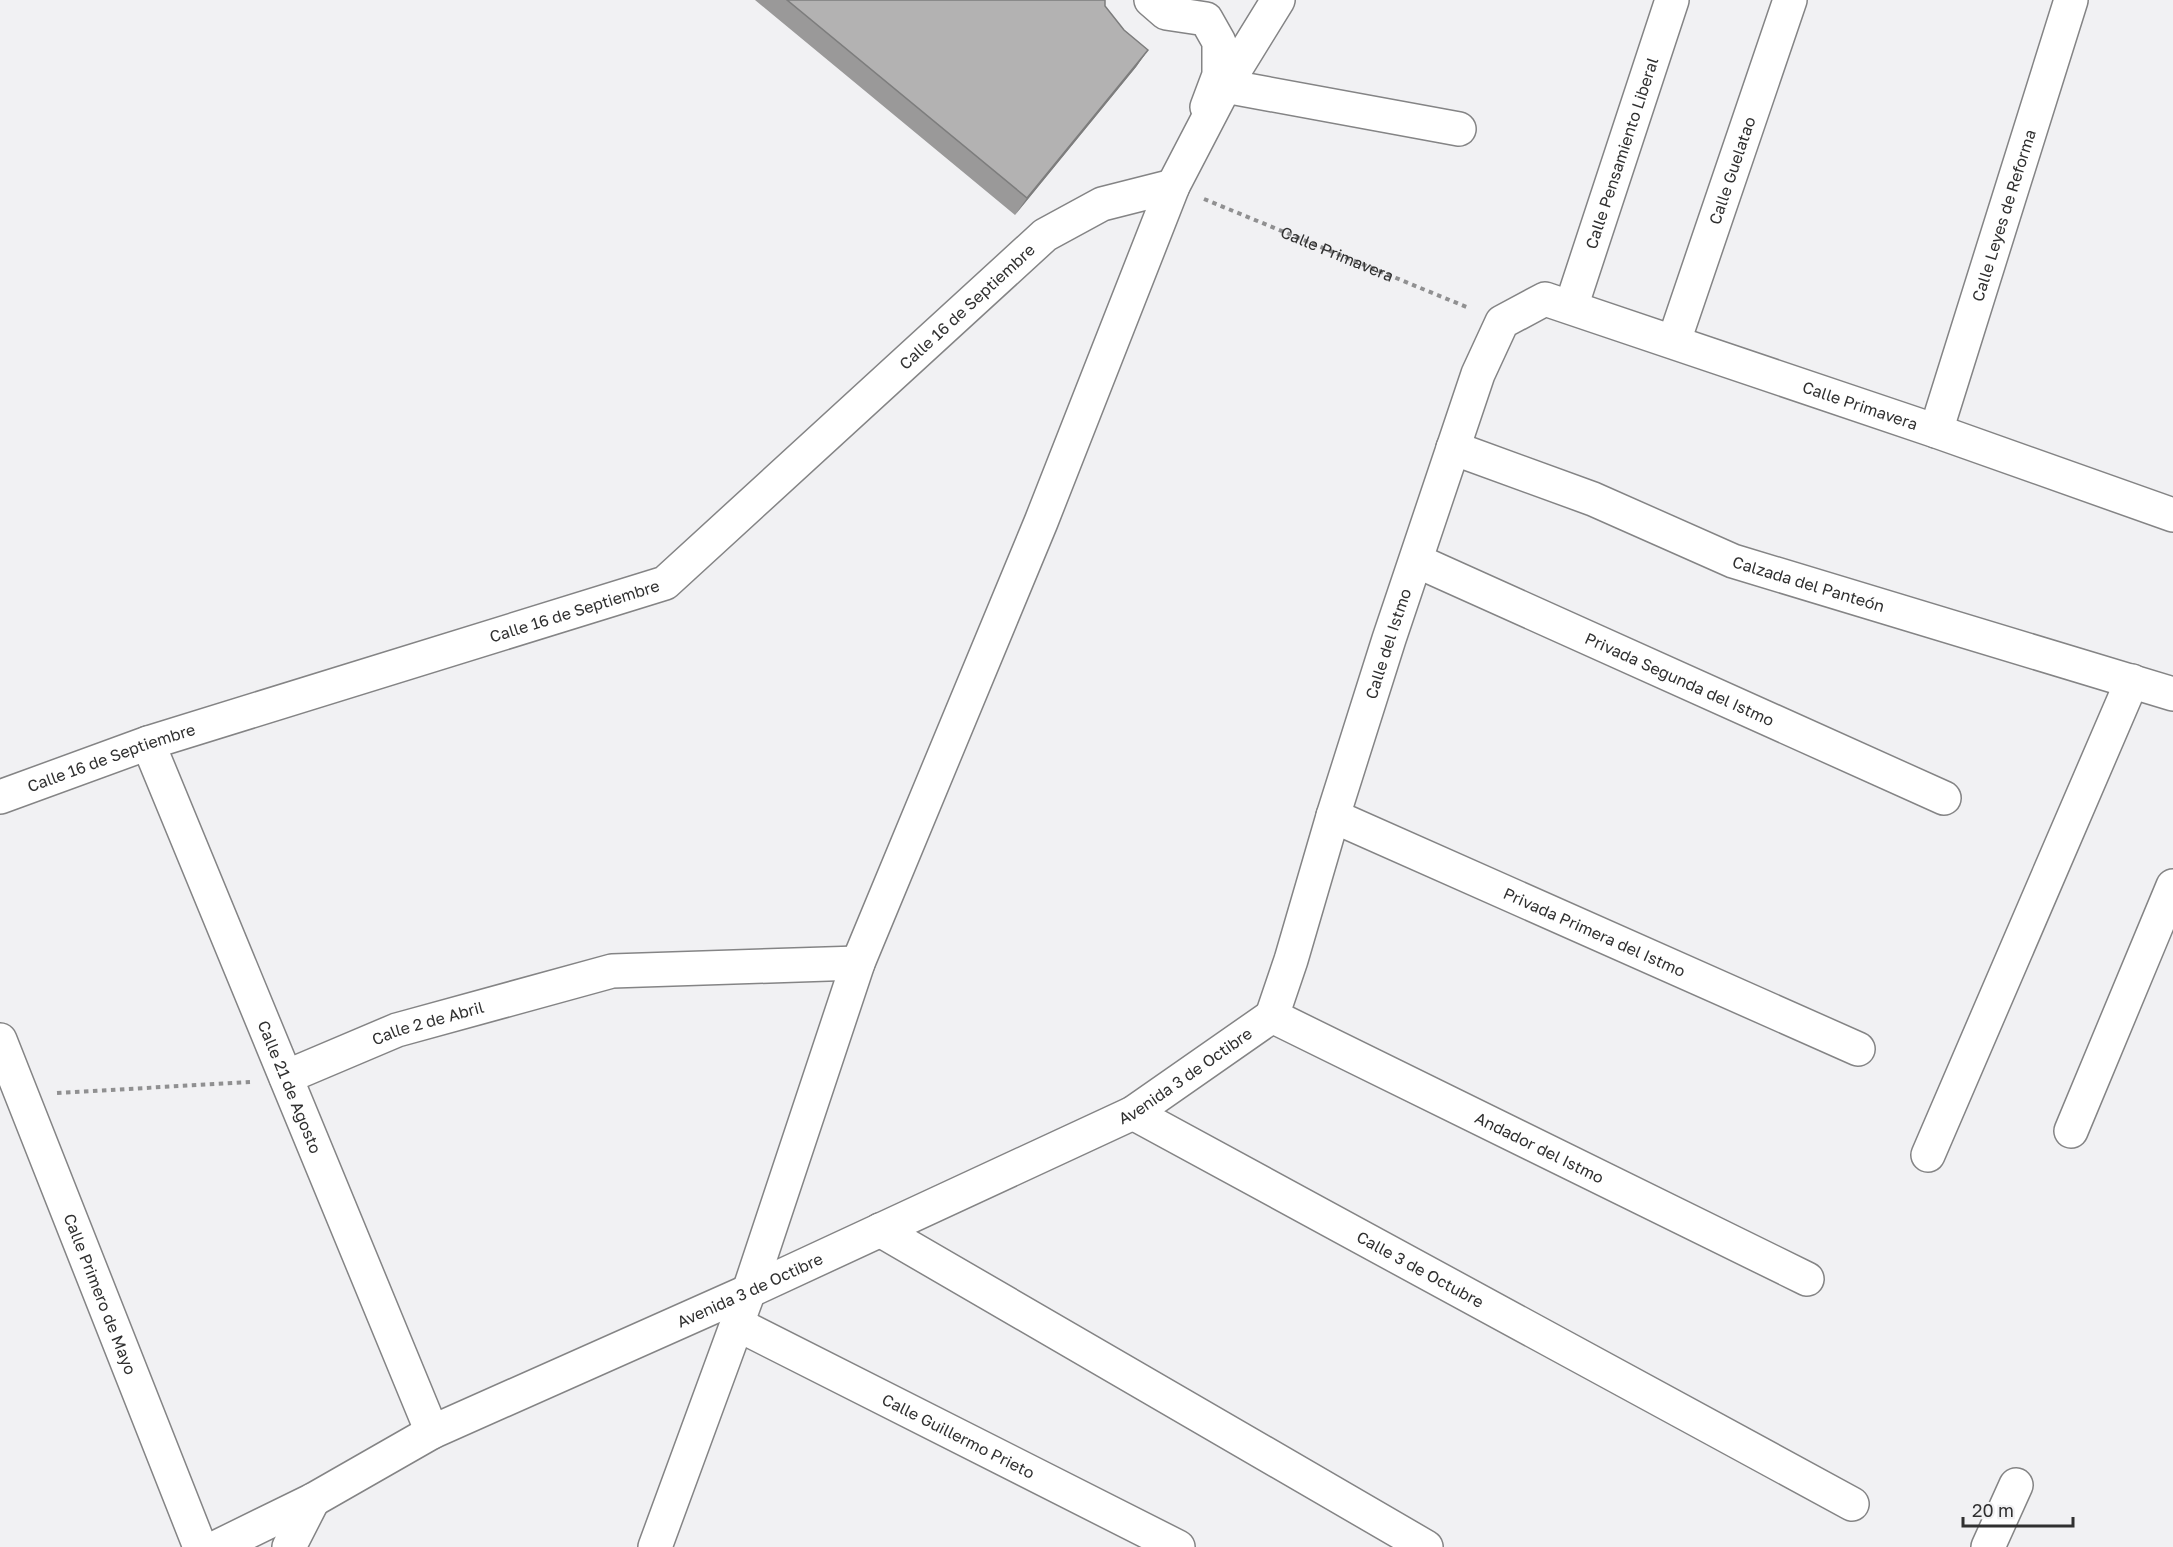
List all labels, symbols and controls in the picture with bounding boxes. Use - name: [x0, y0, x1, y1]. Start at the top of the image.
- street label: Calle Pensamiento Liberal: [1581, 55, 1662, 252]
- street label: Calle Guelatao: [1704, 114, 1760, 227]
- street label: Calle Leyes de Reforma: [1967, 127, 2040, 304]
- street label: Calle Primavera: [1278, 222, 1397, 286]
- street label: Calle 16 de Septiembre: [895, 240, 1039, 374]
- street label: Calle Primavera: [1800, 377, 1920, 434]
- street label: Calzada del Panteón: [1730, 551, 1887, 616]
- street label: Calle 16 de Septiembre: [487, 575, 662, 647]
- street label: Calle del Istmo: [1361, 586, 1415, 702]
- street label: Privada Segunda del Istmo: [1582, 628, 1777, 730]
- street label: Calle 16 de Septiembre: [24, 719, 198, 796]
- street label: Privada Primera del Istmo: [1500, 883, 1689, 981]
- street label: Calle 2 de Abril: [369, 997, 486, 1050]
- street label: Calle 21 de Agosto: [253, 1017, 326, 1156]
- street label: Avenida 3 de Octibre: [1115, 1023, 1256, 1128]
- street label: Andador del Istmo: [1472, 1107, 1607, 1188]
- street label: Calle Primero de Mayo: [59, 1211, 141, 1377]
- street label: Calle 3 de Octubre: [1353, 1227, 1487, 1312]
- street label: Avenida 3 de Octibre: [674, 1248, 826, 1332]
- street label: Calle Guillermo Prieto: [879, 1389, 1038, 1483]
- scale bar: [1963, 1490, 2072, 1528]
- text: 20 m: [1972, 1499, 2014, 1521]

